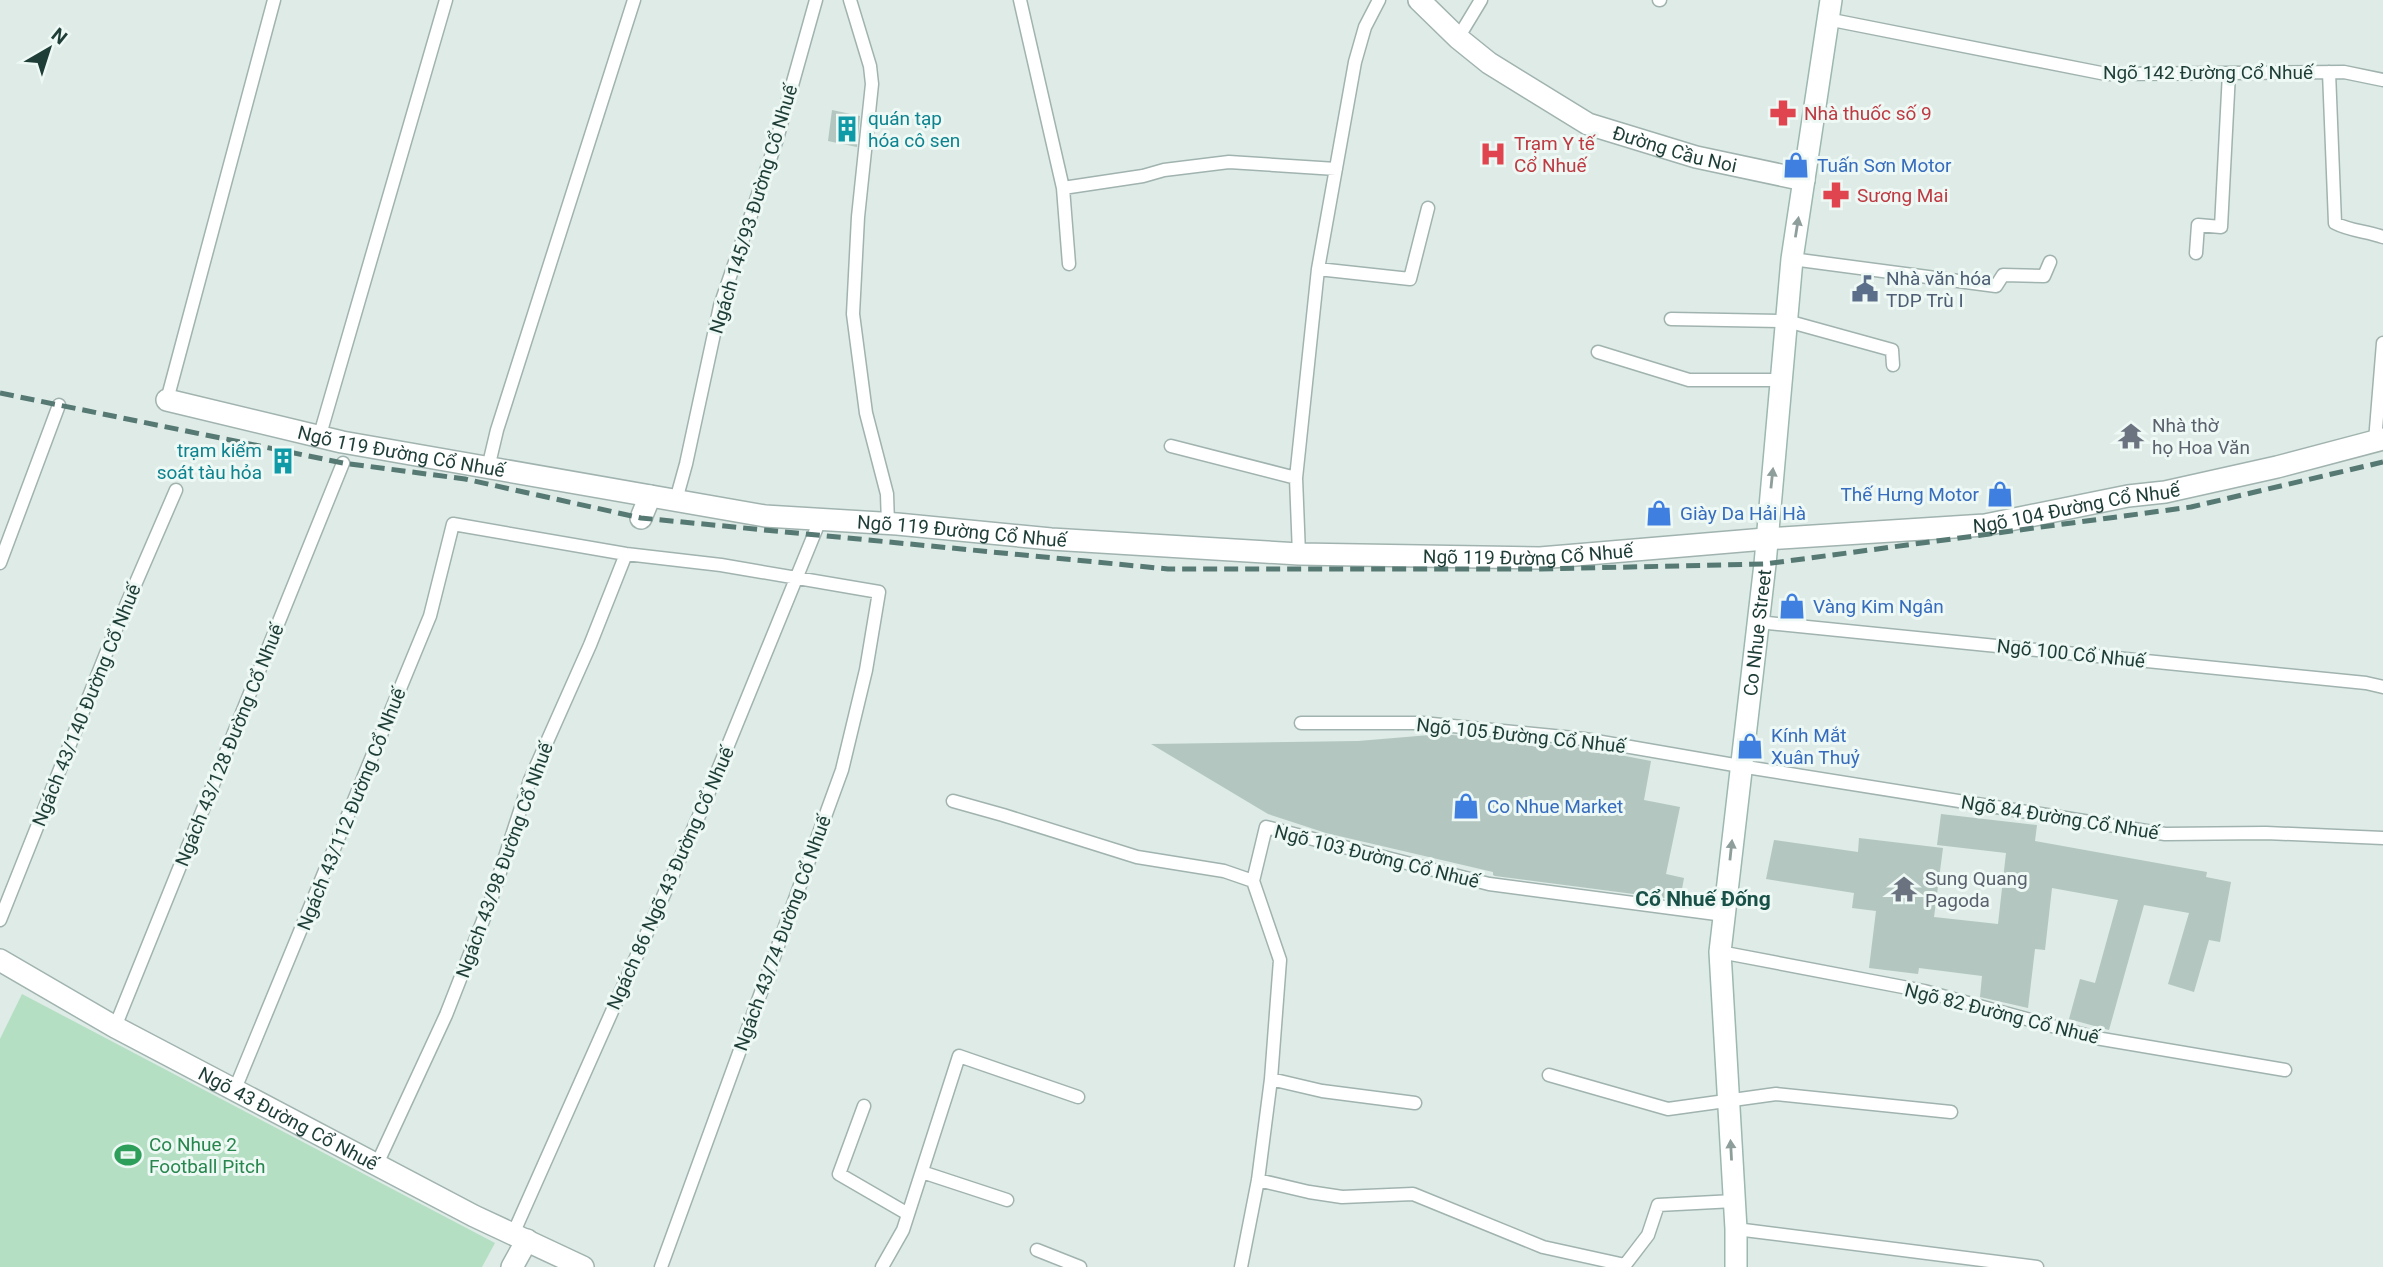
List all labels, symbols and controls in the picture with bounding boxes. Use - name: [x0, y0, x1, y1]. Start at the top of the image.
- north arrow: [14, 14, 84, 84]
- text: N: [47, 23, 72, 49]
- street label: Ngõ 142 Đường Cổ Nhuế: [2103, 61, 2315, 84]
- street label: Ngách 145/93 Đường Cổ Nhuế: [705, 80, 803, 337]
- pharmacy icon: Nhà thuốc số 9: [1768, 98, 1798, 128]
- place label: Nhà thuốc số 9: [1804, 102, 1932, 125]
- place label: quán tạp hóa cô sen: [868, 107, 960, 152]
- building icon: quán tạp hóa cô sen: [832, 114, 862, 144]
- street label: Đường Cầu Noi: [1610, 121, 1739, 177]
- place label: Trạm Y tế Cổ Nhuế: [1514, 132, 1597, 177]
- hospital icon: Trạm Y tế Cổ Nhuế: [1478, 139, 1508, 169]
- shop icon: Tuấn Sơn Motor: [1781, 150, 1811, 180]
- place label: Tuấn Sơn Motor: [1817, 154, 1952, 177]
- pharmacy icon: Sương Mai: [1821, 180, 1851, 210]
- place label: Sương Mai: [1857, 184, 1948, 207]
- one-way arrow: [1792, 216, 1803, 238]
- place label: Nhà văn hóa TDP Trù I: [1886, 267, 1991, 312]
- public building icon: Nhà văn hóa TDP Trù I: [1850, 274, 1880, 304]
- place label: Nhà thờ họ Hoa Văn: [2152, 414, 2250, 459]
- street label: Ngõ 119 Đường Cổ Nhuế: [295, 421, 509, 483]
- temple icon: Nhà thờ họ Hoa Văn: [2116, 421, 2146, 451]
- place label: trạm kiểm soát tàu hỏa: [157, 439, 262, 484]
- building icon: trạm kiểm soát tàu hỏa: [268, 446, 298, 476]
- one-way arrow: [1766, 466, 1777, 488]
- street label: Ngõ 104 Đường Cổ Nhuế: [1972, 478, 2184, 538]
- shop icon: Thế Hưng Motor: [1985, 479, 2015, 509]
- place label: Thế Hưng Motor: [1840, 483, 1980, 506]
- shop icon: Giày Da Hải Hà: [1644, 498, 1674, 528]
- place label: Giày Da Hải Hà: [1680, 502, 1806, 525]
- street label: Ngõ 119 Đường Cổ Nhuế: [857, 511, 1069, 552]
- street label: Ngõ 119 Đường Cổ Nhuế: [1423, 539, 1636, 570]
- street label: Co Nhue Street: [1739, 568, 1776, 697]
- street label: Ngách 43/140 Đường Cổ Nhuế: [27, 579, 146, 830]
- shop icon: Vàng Kim Ngân: [1777, 591, 1807, 621]
- place label: Vàng Kim Ngân: [1813, 595, 1944, 618]
- street label: Ngách 43/128 Đường Cổ Nhuế: [170, 619, 289, 870]
- street label: Ngõ 100 Cổ Nhuế: [1996, 634, 2148, 673]
- street label: Ngách 43/112 Đường Cổ Nhuế: [292, 683, 411, 934]
- street label: Ngõ 105 Đường Cổ Nhuế: [1415, 713, 1629, 758]
- place label: Kính Mắt Xuân Thuỷ: [1771, 724, 1860, 769]
- shop icon: Kính Mắt Xuân Thuỷ: [1735, 731, 1765, 761]
- street label: Ngách 43/98 Đường Cổ Nhuế: [451, 738, 558, 981]
- street label: Ngách 86 Ngõ 43 Đường Cổ Nhuế: [602, 741, 740, 1013]
- shop icon: Co Nhue Market: [1451, 791, 1481, 821]
- street label: Ngõ 84 Đường Cổ Nhuế: [1960, 791, 2162, 845]
- place label: Co Nhue Market: [1487, 795, 1623, 818]
- street label: Ngách 43/74 Đường Cổ Nhuế: [729, 811, 836, 1054]
- street label: Ngõ 103 Đường Cổ Nhuế: [1272, 820, 1484, 894]
- one-way arrow: [1725, 839, 1736, 861]
- place label: Sung Quang Pagoda: [1925, 867, 2028, 912]
- temple icon: Sung Quang Pagoda: [1889, 874, 1919, 904]
- district label: Cổ Nhuế Đống: [1635, 887, 1771, 911]
- street label: Ngõ 82 Đường Cổ Nhuế: [1902, 978, 2103, 1049]
- street label: Ngõ 43 Đường Cổ Nhuế: [194, 1062, 384, 1176]
- place label: Co Nhue 2 Football Pitch: [149, 1133, 265, 1178]
- one-way arrow: [1726, 1139, 1737, 1161]
- sports icon: Co Nhue 2 Football Pitch: [113, 1140, 143, 1170]

